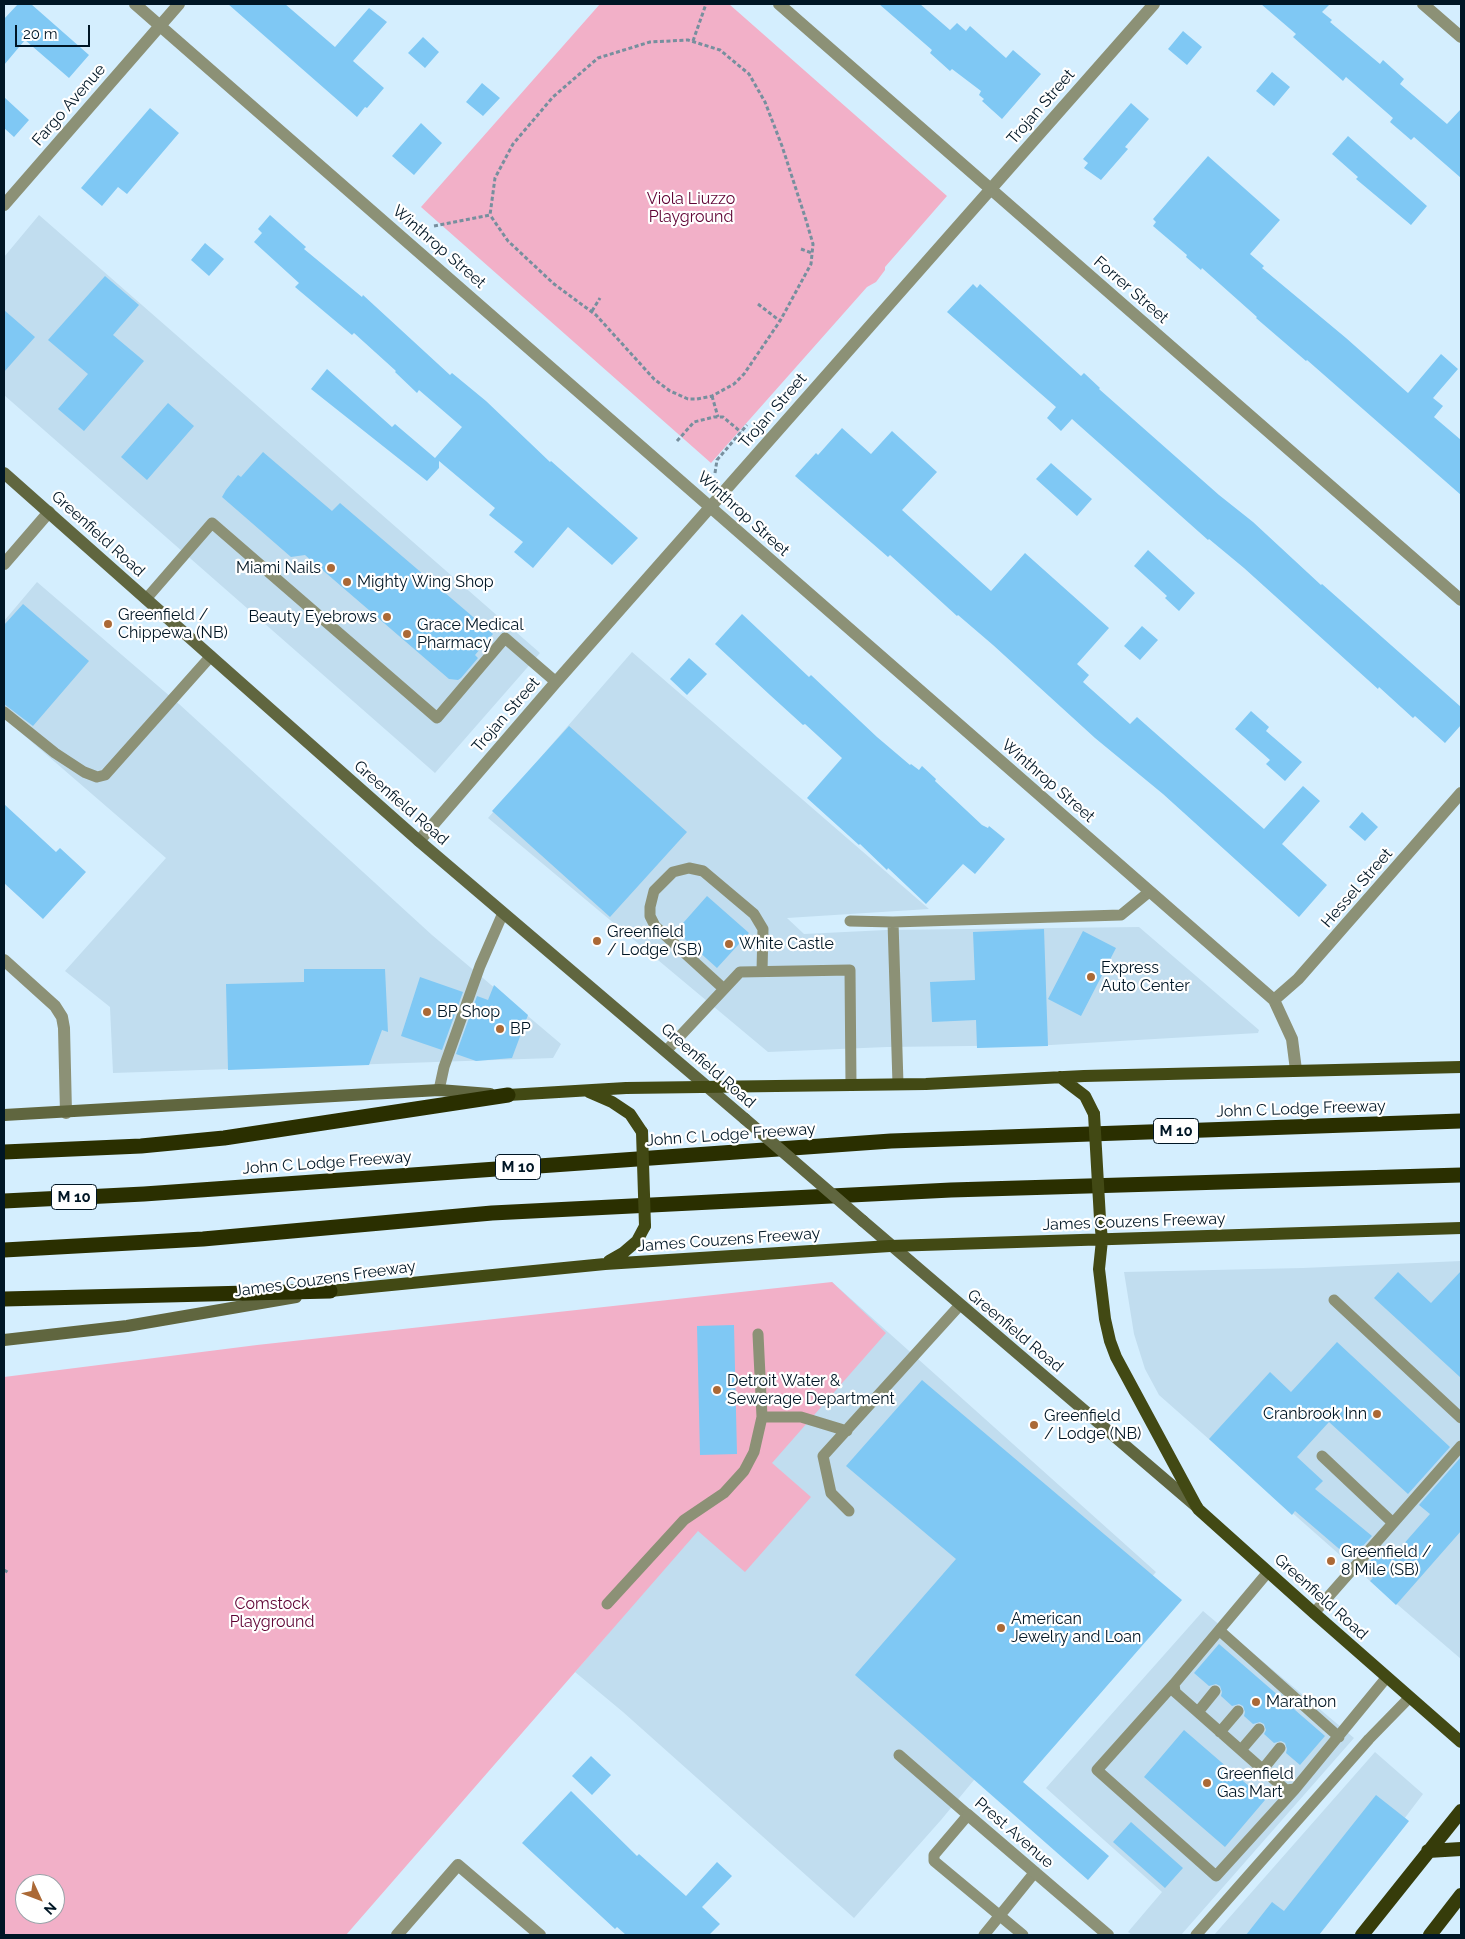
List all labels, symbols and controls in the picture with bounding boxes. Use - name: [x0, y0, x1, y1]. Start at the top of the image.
- scale bar: [18, 15, 92, 47]
- text: 20 m: [23, 25, 58, 43]
- street label: Fargo Avenue: [28, 60, 110, 150]
- street label: Trojan Street: [1003, 65, 1079, 149]
- park label: Viola Liuzzo Playground: [647, 189, 735, 227]
- street label: Winthrop Street: [388, 201, 490, 293]
- street label: Forrer Street: [1090, 252, 1172, 328]
- street label: Trojan Street: [735, 369, 811, 453]
- street label: Winthrop Street: [693, 468, 793, 560]
- street label: Greenfield Road: [47, 487, 149, 581]
- place label: Miami Nails: [236, 558, 321, 578]
- marker: Miami Nails: [325, 562, 337, 574]
- place label: Mighty Wing Shop: [357, 572, 494, 592]
- marker: Mighty Wing Shop: [341, 576, 353, 588]
- place label: Greenfield / Chippewa (NB): [118, 605, 228, 643]
- place label: Beauty Eyebrows: [248, 607, 377, 627]
- marker: Beauty Eyebrows: [381, 611, 393, 623]
- place label: Grace Medical Pharmacy: [417, 615, 524, 653]
- marker: Greenfield / Chippewa (NB): [102, 618, 114, 630]
- marker: Grace Medical Pharmacy: [401, 628, 413, 640]
- street label: Trojan Street: [468, 673, 544, 757]
- street label: Winthrop Street: [997, 735, 1099, 827]
- street label: Greenfield Road: [350, 757, 452, 849]
- street label: Hessel Street: [1317, 844, 1397, 932]
- place label: Greenfield / Lodge (SB): [607, 922, 702, 960]
- place label: White Castle: [739, 934, 834, 954]
- marker: Greenfield / Lodge (SB): [591, 935, 603, 947]
- marker: White Castle: [723, 938, 735, 950]
- place label: Express Auto Center: [1101, 958, 1190, 996]
- marker: Express Auto Center: [1085, 971, 1097, 983]
- place label: BP Shop: [437, 1002, 500, 1022]
- marker: BP Shop: [421, 1006, 433, 1018]
- place label: BP: [510, 1019, 531, 1039]
- street label: Greenfield Road: [657, 1020, 759, 1112]
- marker: BP: [494, 1023, 506, 1035]
- street label: John C Lodge Freeway: [1216, 1096, 1386, 1122]
- road number: M 10: [1154, 1118, 1198, 1144]
- street label: John C Lodge Freeway: [646, 1120, 816, 1150]
- street label: John C Lodge Freeway: [242, 1148, 412, 1178]
- road number: M 10: [496, 1154, 540, 1180]
- road number: M 10: [52, 1184, 96, 1210]
- street label: James Couzens Freeway: [1042, 1209, 1226, 1235]
- street label: James Couzens Freeway: [637, 1224, 821, 1256]
- street label: James Couzens Freeway: [233, 1257, 417, 1301]
- street label: Greenfield Road: [963, 1285, 1067, 1377]
- place label: Detroit Water & Sewerage Department: [727, 1371, 895, 1409]
- marker: Detroit Water & Sewerage Department: [711, 1384, 723, 1396]
- place label: Cranbrook Inn: [1263, 1404, 1367, 1424]
- place label: Greenfield / Lodge (NB): [1044, 1406, 1141, 1444]
- marker: Cranbrook Inn: [1371, 1408, 1383, 1420]
- marker: Greenfield / Lodge (NB): [1028, 1419, 1040, 1431]
- place label: Greenfield / 8 Mile (SB): [1341, 1542, 1431, 1580]
- street label: Greenfield Road: [1270, 1550, 1372, 1644]
- marker: Greenfield / 8 Mile (SB): [1325, 1555, 1337, 1567]
- park label: Comstock Playground: [230, 1594, 314, 1632]
- place label: American Jewelry and Loan: [1011, 1609, 1141, 1647]
- marker: American Jewelry and Loan: [995, 1622, 1007, 1634]
- place label: Marathon: [1266, 1692, 1336, 1712]
- marker: Marathon: [1250, 1696, 1262, 1708]
- place label: Greenfield Gas Mart: [1217, 1764, 1294, 1802]
- marker: Greenfield Gas Mart: [1201, 1777, 1213, 1789]
- street label: Prest Avenue: [971, 1794, 1057, 1872]
- north arrow: [15, 1874, 65, 1924]
- text: N: [41, 1899, 60, 1918]

